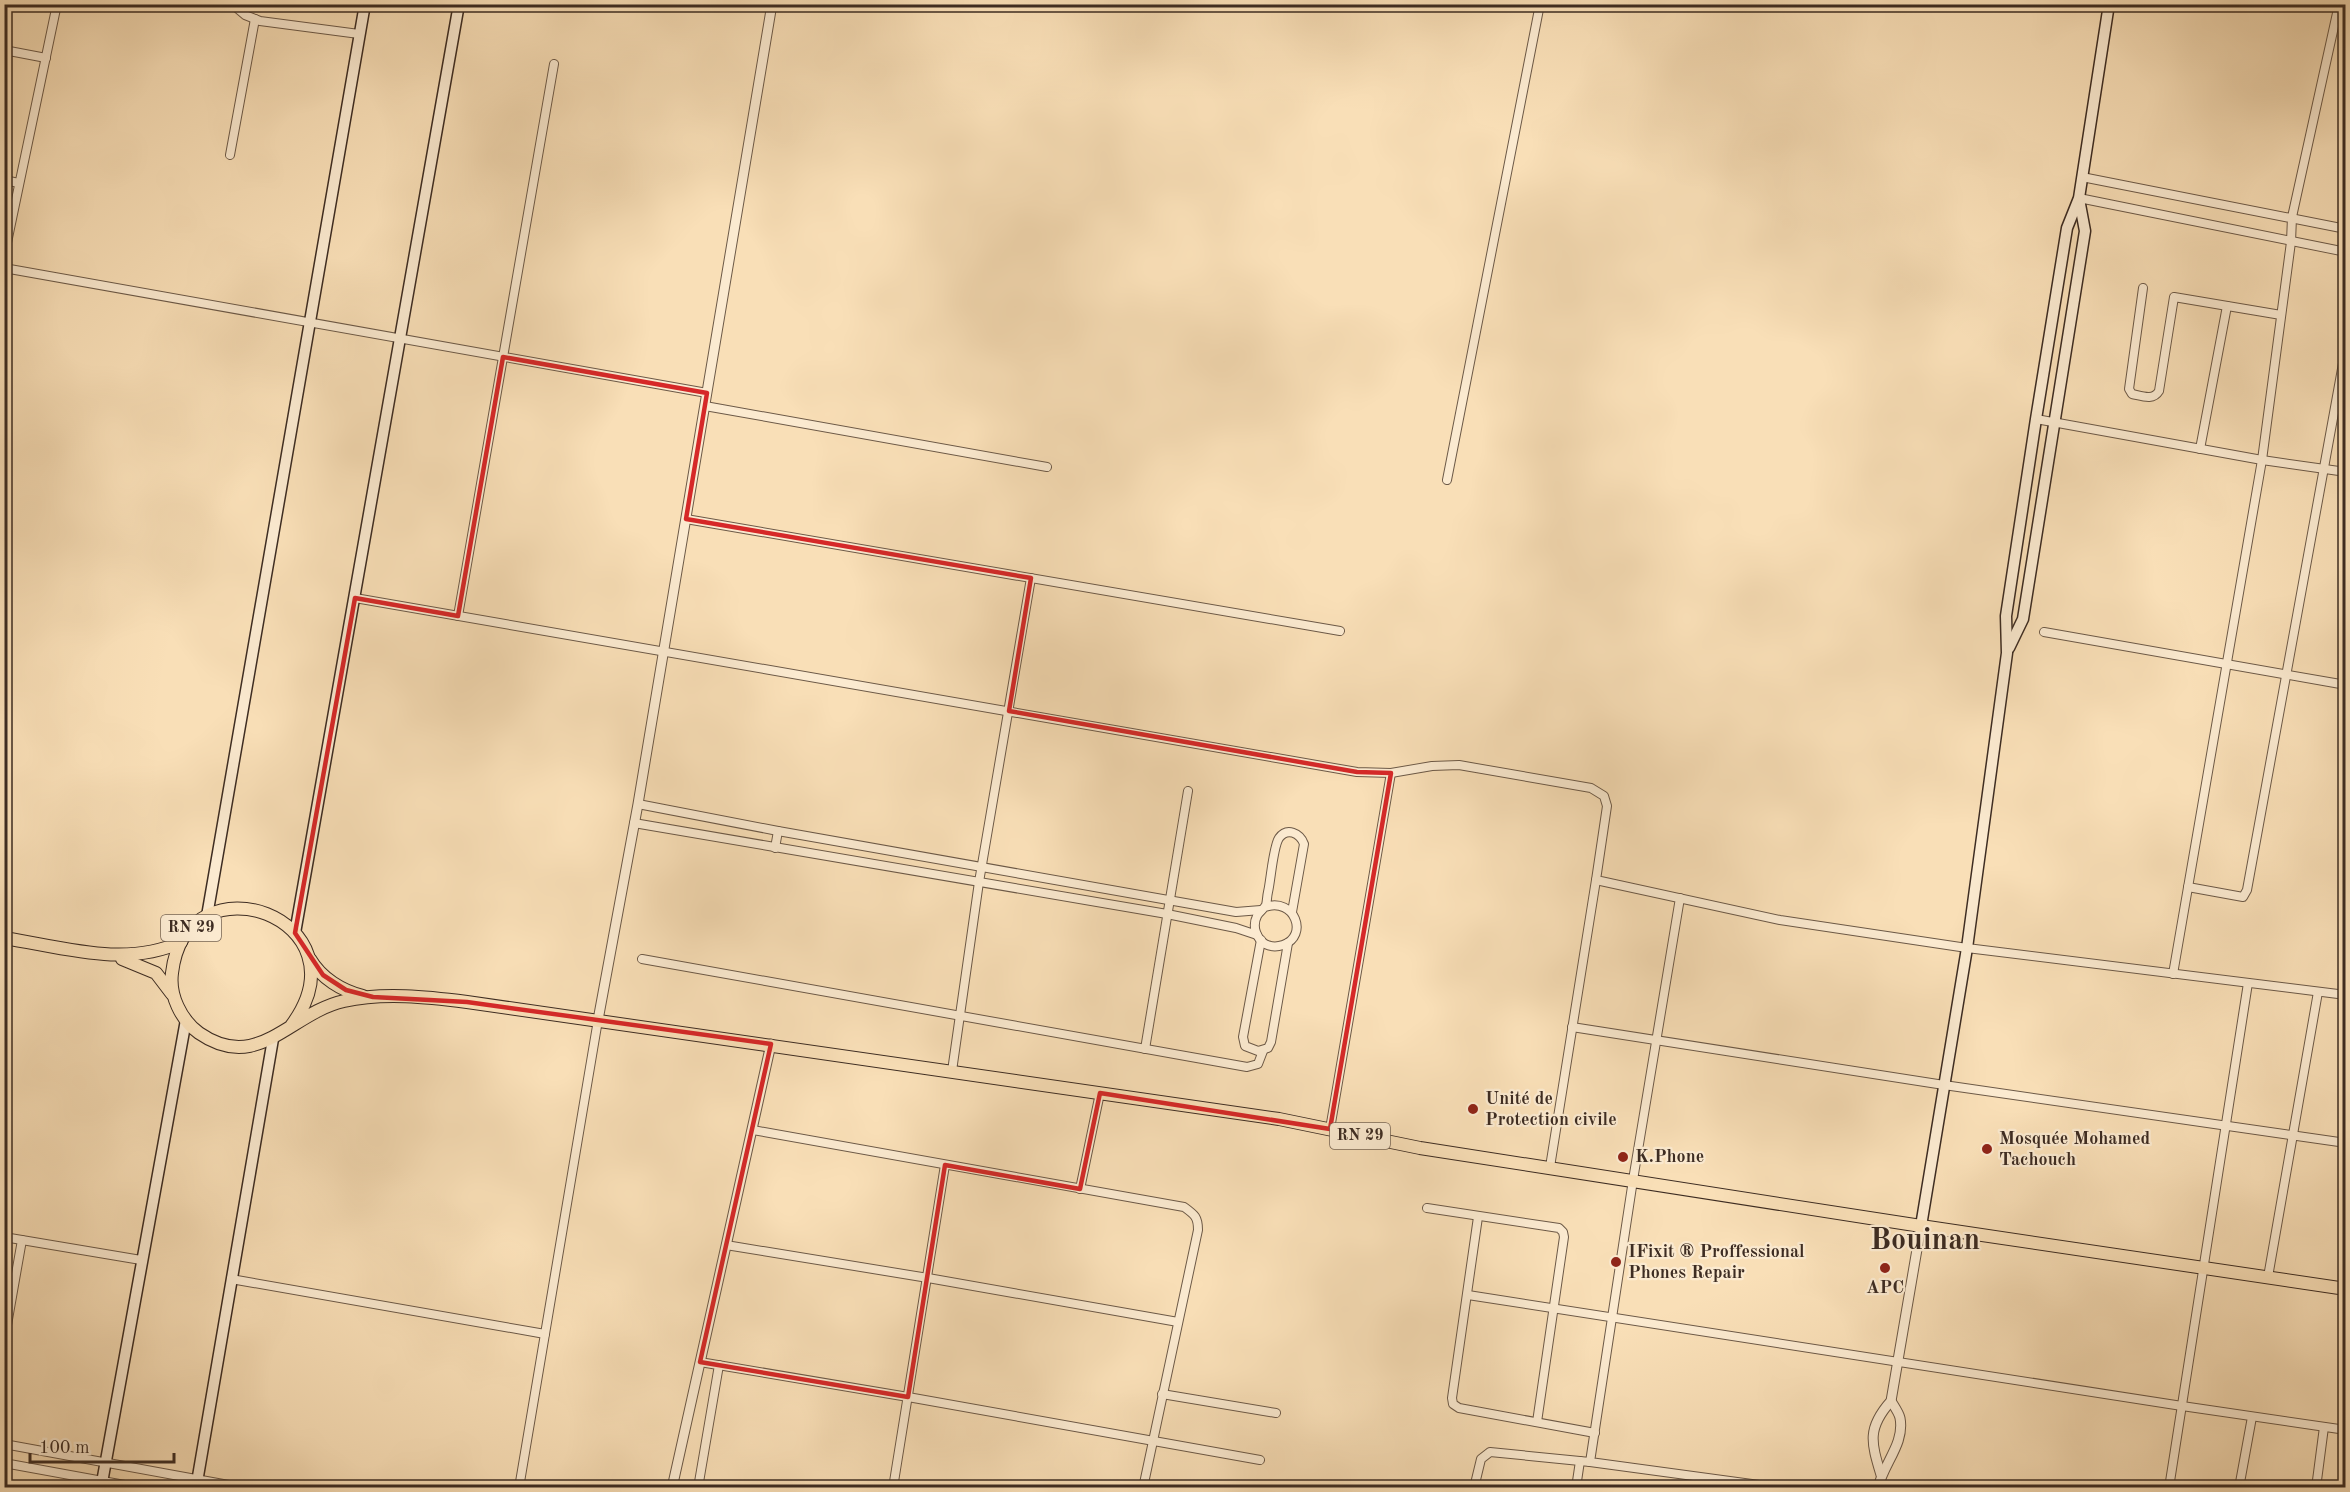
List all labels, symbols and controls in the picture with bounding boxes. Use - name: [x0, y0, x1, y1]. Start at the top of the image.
- road number: RN 29: [161, 915, 221, 941]
- place label: Unité de Protection civile: [1485, 1090, 1617, 1129]
- marker: Unité de Protection civile: [1466, 1102, 1480, 1116]
- road number: RN 29: [1330, 1123, 1390, 1149]
- place label: Mosquée Mohamed Tachouch: [1999, 1130, 2150, 1169]
- marker: Mosquée Mohamed Tachouch: [1980, 1142, 1994, 1156]
- place label: K.Phone: [1635, 1148, 1704, 1166]
- marker: K.Phone: [1616, 1150, 1630, 1164]
- district label: Bouinan: [1870, 1226, 1980, 1256]
- place label: IFixit ® Proffessional Phones Repair: [1628, 1243, 1805, 1282]
- marker: IFixit ® Proffessional Phones Repair: [1609, 1255, 1623, 1269]
- marker: APC: [1878, 1261, 1892, 1275]
- place label: APC: [1866, 1279, 1904, 1297]
- scale bar: [30, 1426, 174, 1464]
- text: 100 m: [39, 1439, 90, 1457]

